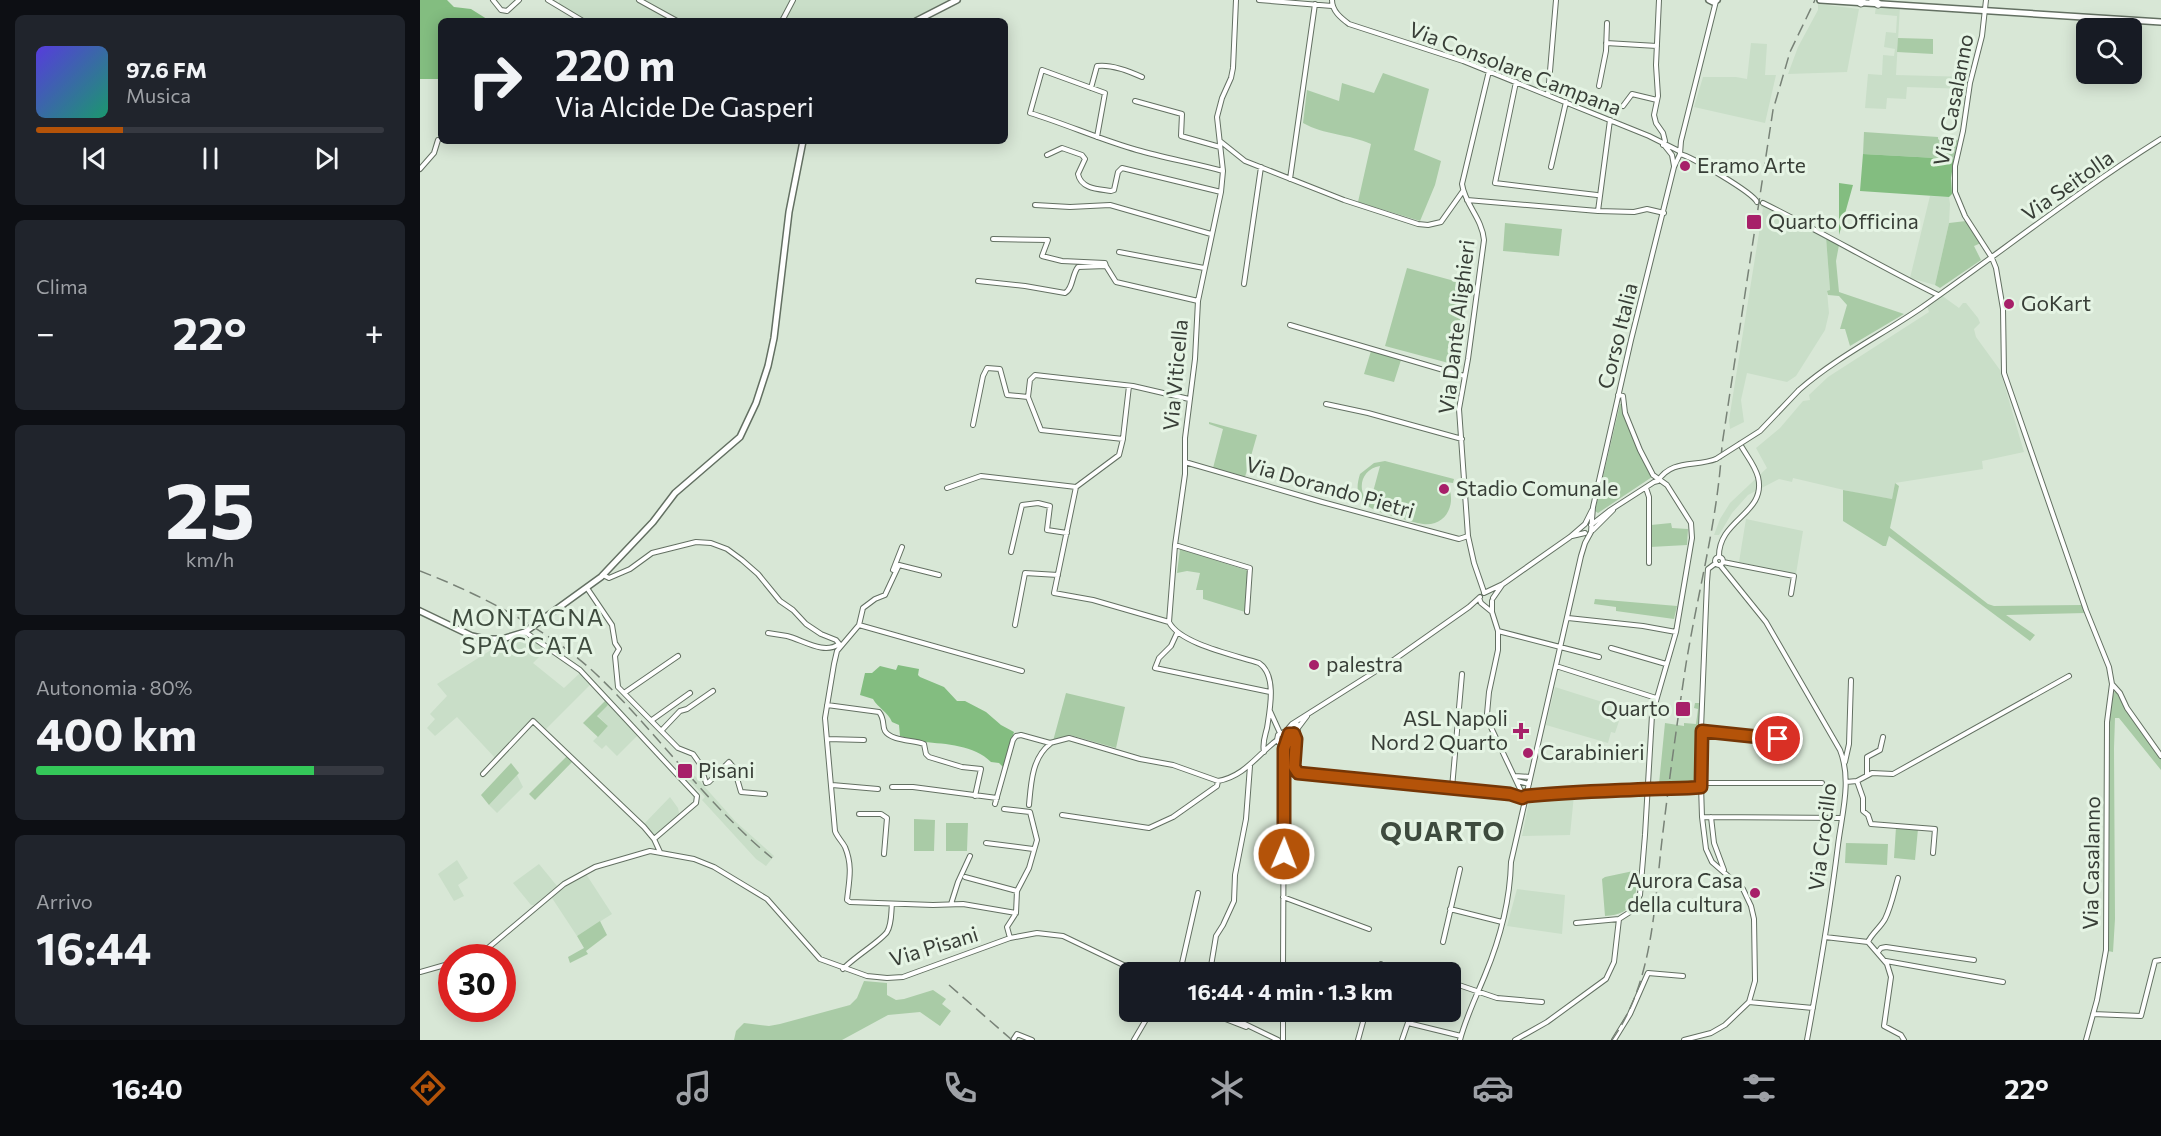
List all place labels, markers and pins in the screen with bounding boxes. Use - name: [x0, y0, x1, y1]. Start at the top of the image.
- place label: Eramo Arte: [1697, 152, 1806, 177]
- marker: Eramo Arte: [1678, 159, 1692, 173]
- place label: Quarto Officina: [1768, 208, 1919, 233]
- marker: Quarto Officina: [1745, 213, 1763, 231]
- place label: GoKart: [2021, 290, 2091, 315]
- marker: GoKart: [2002, 297, 2016, 311]
- place label: Stadio Comunale: [1456, 475, 1618, 500]
- marker: Stadio Comunale: [1437, 482, 1451, 496]
- place label: palestra: [1326, 651, 1403, 676]
- marker: palestra: [1307, 658, 1321, 672]
- place label: Quarto: [1601, 695, 1670, 720]
- marker: Quarto: [1674, 700, 1692, 718]
- place label: ASL Napoli Nord 2 Quarto: [1371, 705, 1508, 754]
- pin: [1752, 713, 1803, 764]
- marker: ASL Napoli Nord 2 Quarto: [1512, 722, 1530, 740]
- place label: Carabinieri: [1540, 739, 1645, 764]
- marker: Carabinieri: [1521, 746, 1535, 760]
- place label: Pisani: [698, 757, 755, 782]
- marker: Pisani: [676, 762, 694, 780]
- place label: Aurora Casa della cultura: [1627, 867, 1743, 916]
- marker: Aurora Casa della cultura: [1748, 886, 1762, 900]

